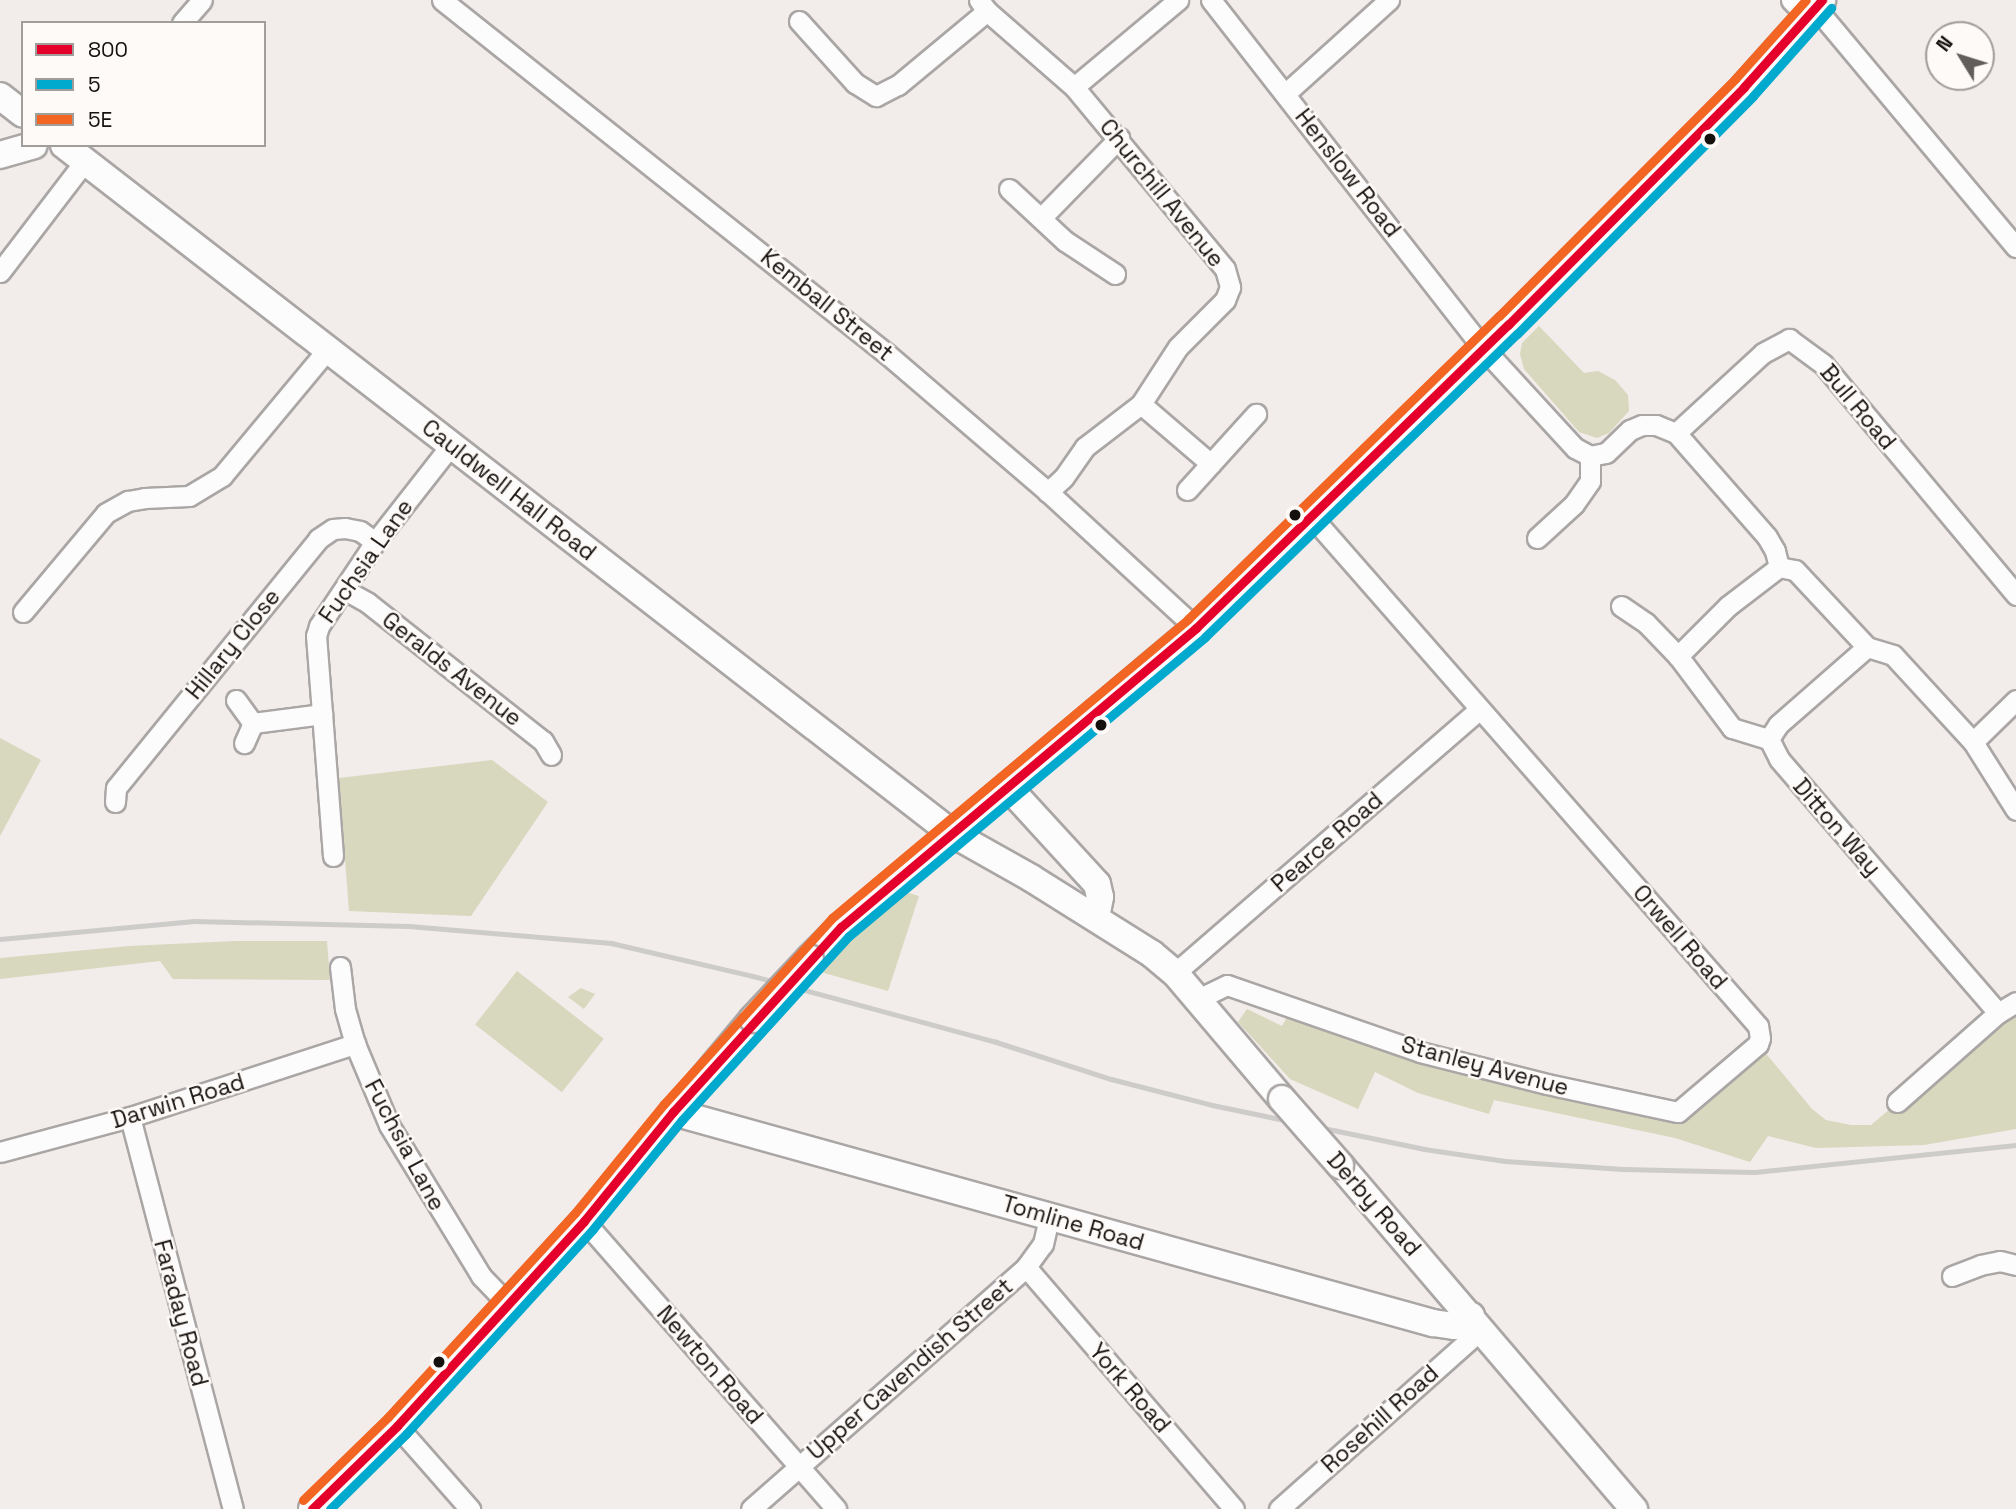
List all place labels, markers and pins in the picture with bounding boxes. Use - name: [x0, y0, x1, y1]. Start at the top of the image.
- unlabelled marker: [1703, 132, 1717, 146]
- unlabelled marker: [1288, 508, 1302, 522]
- unlabelled marker: [1094, 718, 1108, 732]
- unlabelled marker: [432, 1355, 446, 1369]

